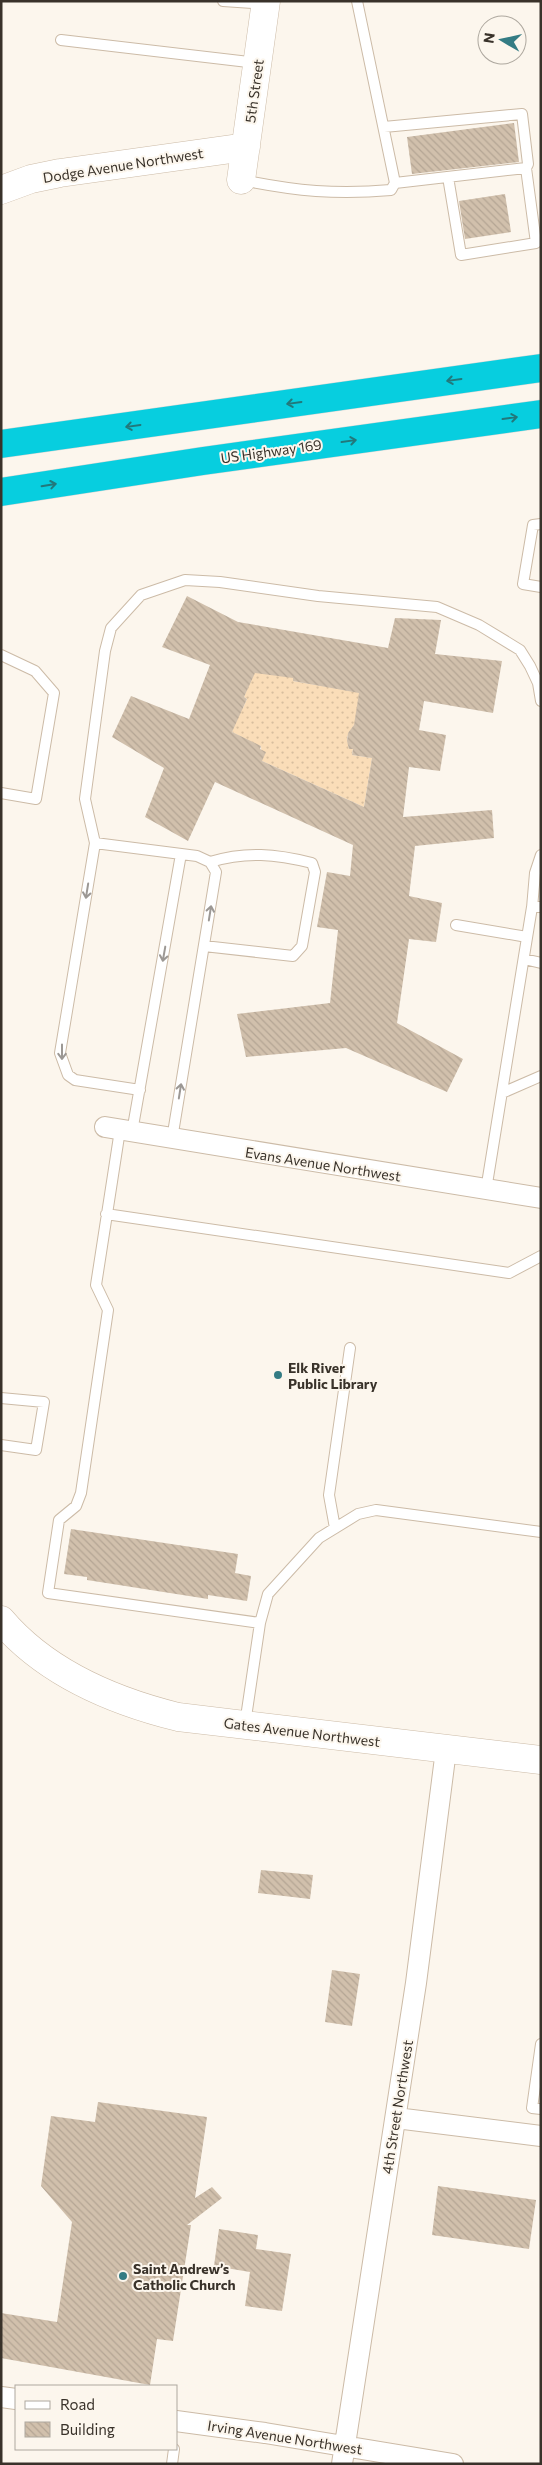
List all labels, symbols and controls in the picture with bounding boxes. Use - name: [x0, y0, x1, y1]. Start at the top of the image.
- north arrow: [477, 15, 527, 65]
- text: N: [479, 31, 498, 44]
- street label: 5th Street: [241, 58, 267, 124]
- street label: Dodge Avenue Northwest: [42, 144, 205, 186]
- one-way arrow: [447, 375, 463, 385]
- one-way arrow: [286, 398, 302, 408]
- one-way arrow: [501, 413, 517, 423]
- one-way arrow: [125, 421, 141, 431]
- one-way arrow: [340, 435, 356, 445]
- street label: US Highway 169: [219, 436, 323, 466]
- one-way arrow: [41, 479, 57, 489]
- one-way arrow: [82, 883, 92, 899]
- one-way arrow: [205, 905, 215, 921]
- one-way arrow: [158, 945, 168, 961]
- one-way arrow: [57, 1043, 67, 1059]
- one-way arrow: [176, 1083, 186, 1099]
- street label: Evans Avenue Northwest: [244, 1143, 402, 1185]
- place label: Elk River Public Library: [288, 1359, 378, 1392]
- marker: Elk River Public Library: [272, 1369, 284, 1381]
- street label: Gates Avenue Northwest: [223, 1714, 381, 1750]
- street label: 4th Street Northwest: [378, 2038, 416, 2175]
- place label: Saint Andrew’s Catholic Church: [133, 2260, 236, 2293]
- marker: Saint Andrew’s Catholic Church: [117, 2270, 129, 2282]
- legend: [15, 2385, 178, 2450]
- text: Road: [60, 2395, 95, 2413]
- street label: Irving Avenue Northwest: [206, 2416, 364, 2458]
- text: Building: [60, 2420, 115, 2438]

